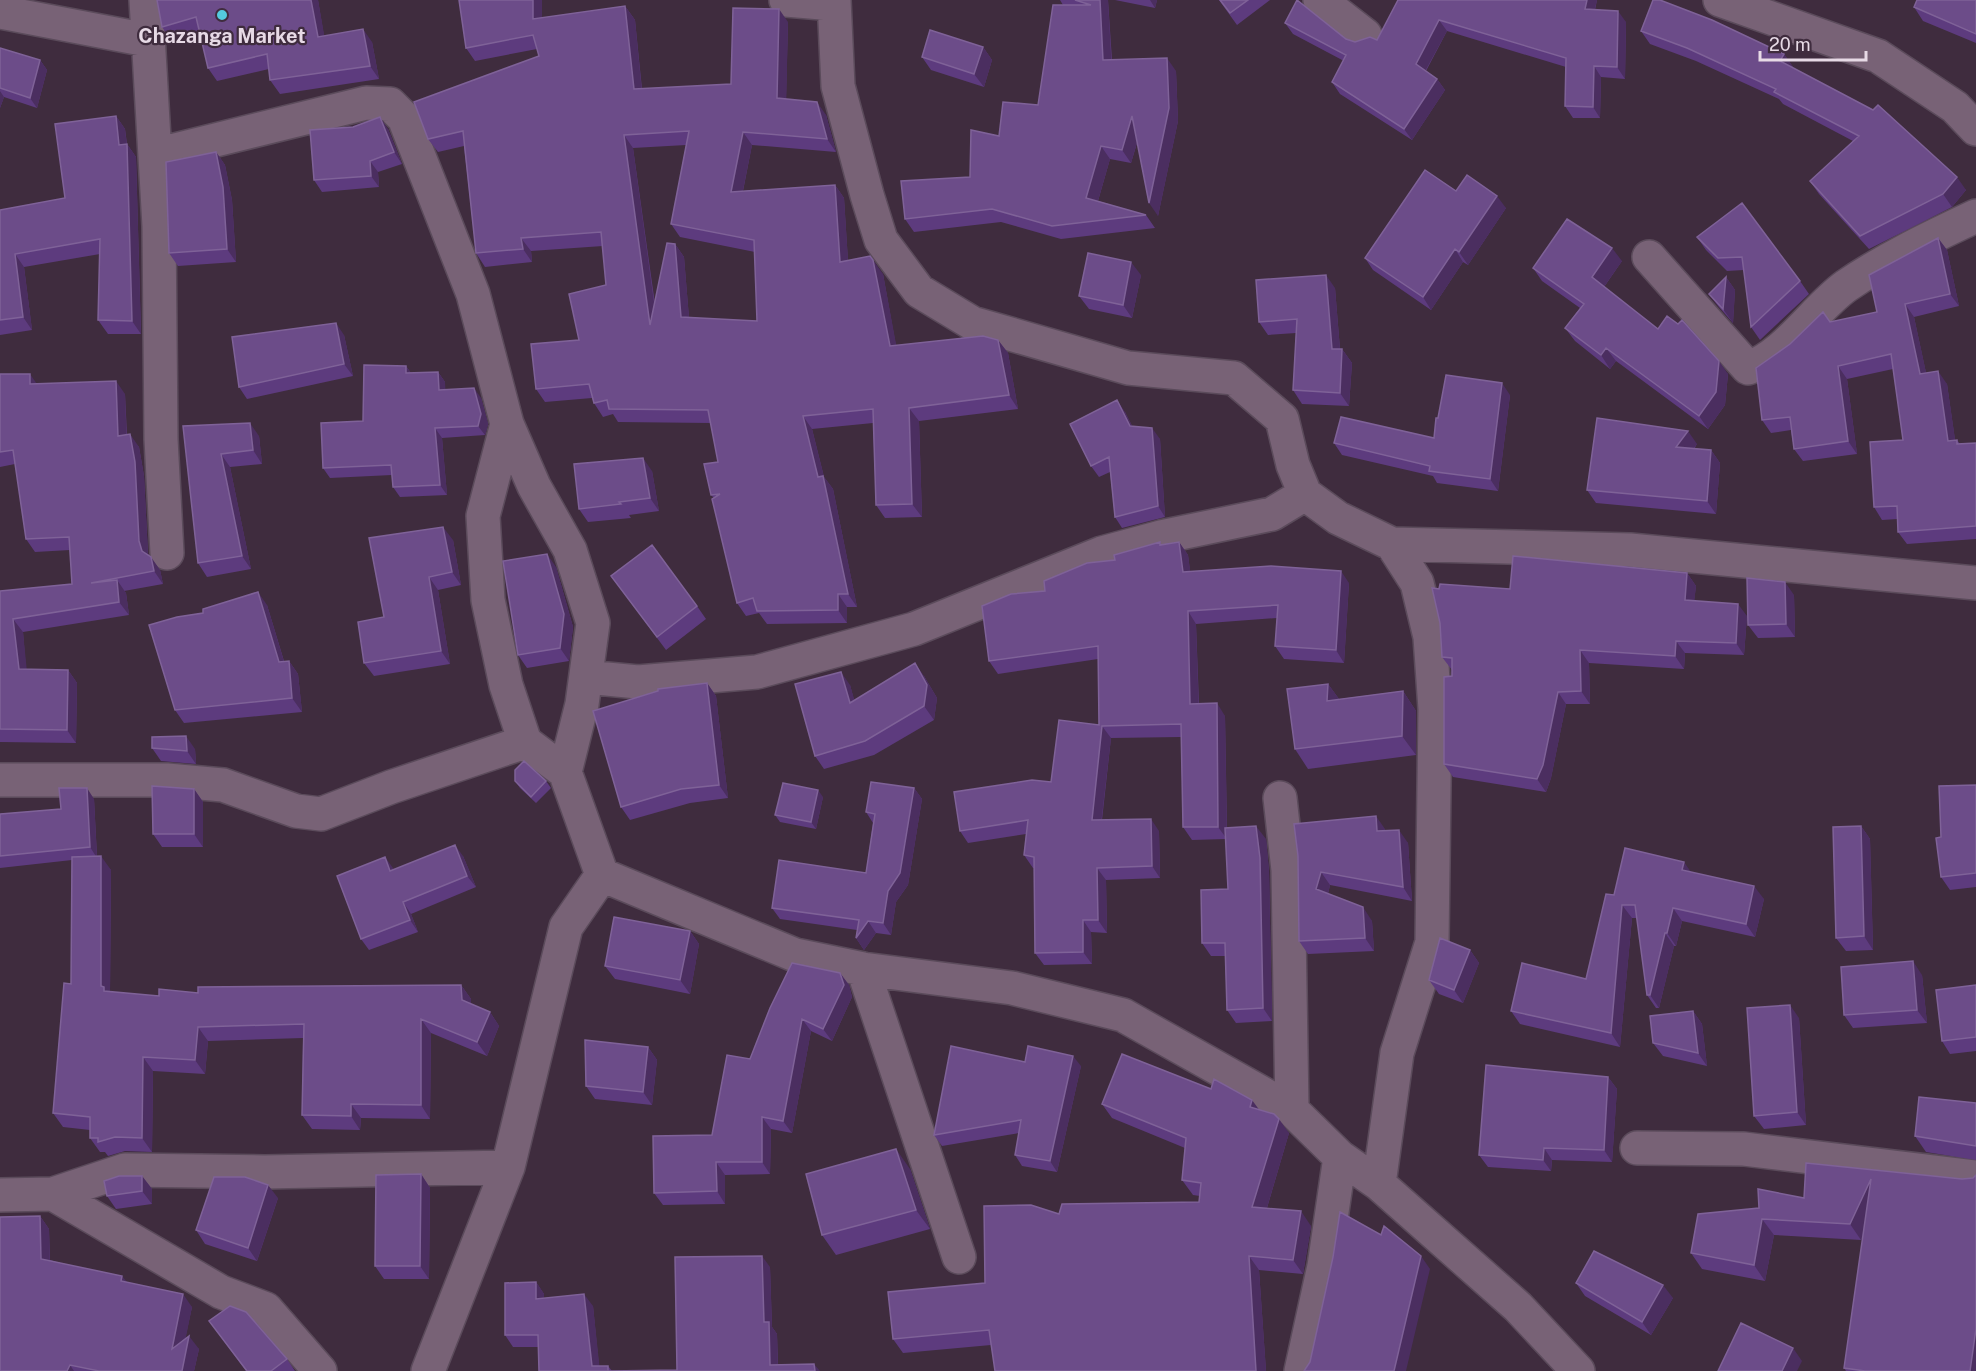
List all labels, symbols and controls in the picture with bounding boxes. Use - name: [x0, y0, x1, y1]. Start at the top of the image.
- marker: Chazanga Market: [215, 8, 229, 22]
- place label: Chazanga Market: [138, 24, 306, 48]
- scale bar: [1760, 24, 1866, 62]
- text: 20 m: [1769, 34, 1811, 55]

